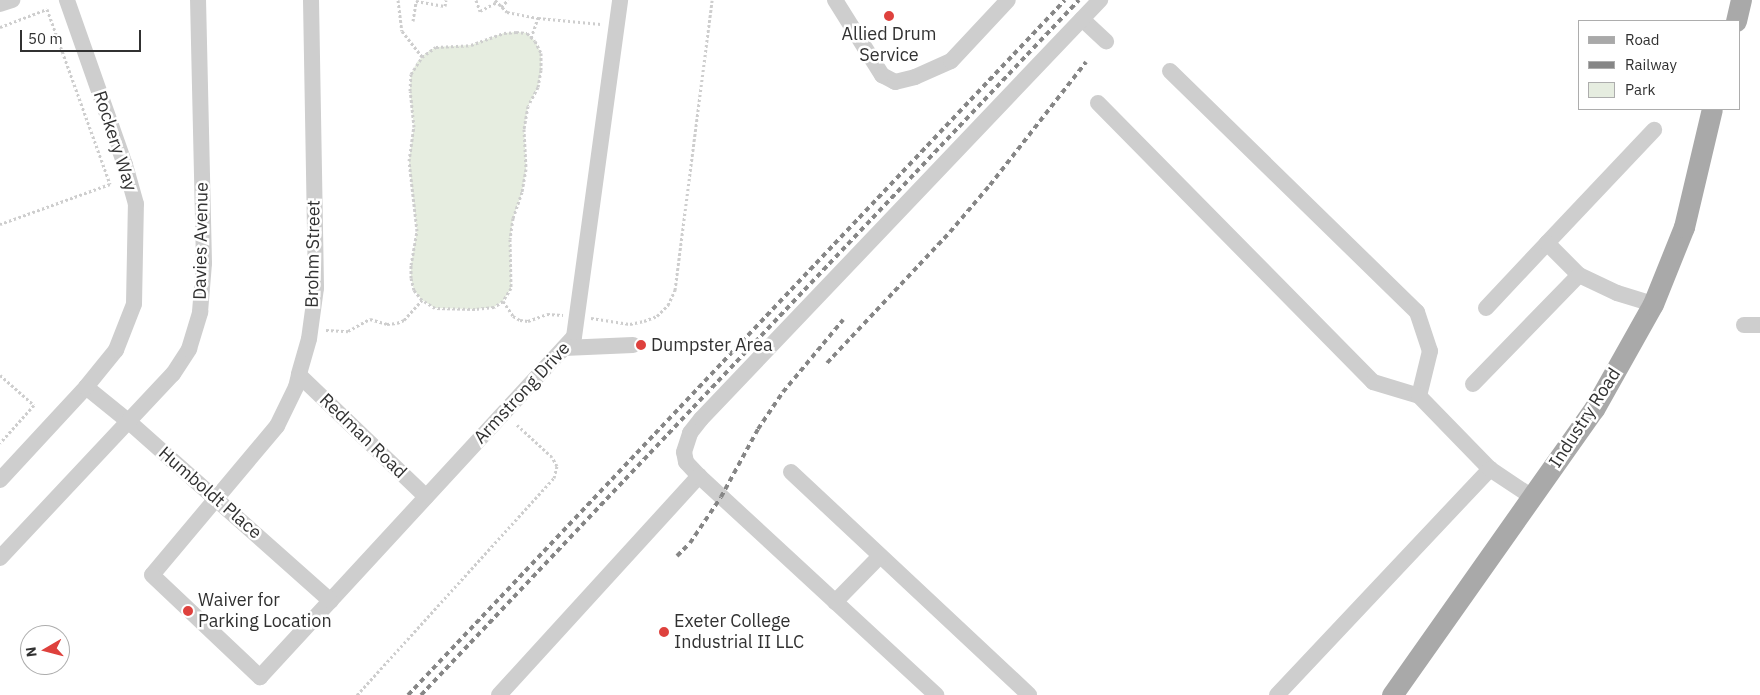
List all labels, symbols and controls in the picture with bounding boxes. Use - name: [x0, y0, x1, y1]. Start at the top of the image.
- marker: Allied Drum Service: [883, 10, 895, 22]
- scale bar: [22, 20, 144, 52]
- legend: [1578, 20, 1740, 110]
- place label: Allied Drum Service: [842, 24, 936, 66]
- text: 50 m: [28, 29, 63, 48]
- text: Road: [1625, 30, 1660, 49]
- text: Railway: [1625, 55, 1677, 74]
- text: Park: [1625, 80, 1655, 99]
- street label: Rockery Way: [89, 88, 141, 194]
- street label: Davies Avenue: [189, 182, 213, 300]
- street label: Brohm Street: [301, 200, 325, 308]
- place label: Dumpster Area: [651, 334, 773, 356]
- street label: Armstrong Drive: [469, 338, 575, 448]
- marker: Dumpster Area: [635, 339, 647, 351]
- street label: Industry Road: [1545, 364, 1625, 472]
- street label: Redman Road: [315, 389, 411, 483]
- street label: Humboldt Place: [154, 442, 266, 544]
- place label: Waiver for Parking Location: [198, 590, 332, 632]
- marker: Waiver for Parking Location: [182, 605, 194, 617]
- place label: Exeter College Industrial II LLC: [674, 611, 804, 654]
- north arrow: [20, 625, 70, 675]
- marker: Exeter College Industrial II LLC: [658, 626, 670, 638]
- text: N: [22, 646, 41, 658]

